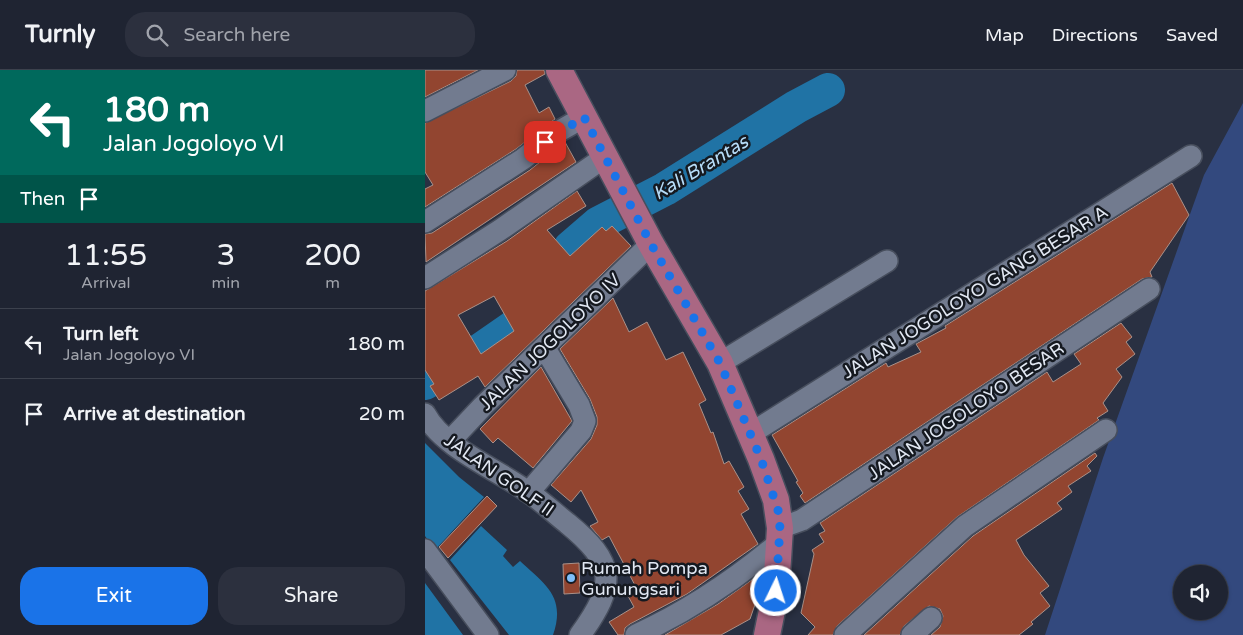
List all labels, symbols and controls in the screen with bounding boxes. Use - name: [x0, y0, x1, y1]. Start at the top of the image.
- search box: [125, 12, 475, 57]
- text: Turnly: [25, 20, 95, 49]
- icon: search: [143, 21, 171, 49]
- text: Search here: [183, 24, 290, 46]
- text: Map: [985, 24, 1024, 46]
- text: Directions: [1052, 24, 1138, 46]
- text: Saved: [1166, 24, 1218, 46]
- text: 180 m: [103, 89, 210, 131]
- icon: left: [20, 90, 85, 155]
- pin: [524, 121, 566, 163]
- icon: arrive: [531, 128, 559, 156]
- water label: Kali Brantas: [649, 130, 754, 205]
- text: Jalan Jogoloyo VI: [103, 131, 284, 157]
- icon: arrive: [75, 185, 103, 213]
- text: Then: [20, 188, 65, 210]
- street label: JALAN JOGOLOYO GANG BESAR A: [838, 201, 1112, 383]
- text: 11:55: [64, 237, 147, 274]
- text: 3: [216, 237, 235, 274]
- text: 200: [304, 237, 361, 274]
- street label: JALAN JOGOLOYO IV: [475, 268, 626, 415]
- text: Arrival: [81, 273, 131, 293]
- text: min: [212, 273, 240, 293]
- text: m: [325, 273, 340, 293]
- text: Turn left: [63, 323, 139, 345]
- icon: left: [20, 330, 48, 358]
- text: 180 m: [347, 333, 405, 355]
- street label: JALAN JOGOLOYO BESAR: [864, 337, 1068, 485]
- text: Jalan Jogoloyo VI: [63, 345, 195, 365]
- icon: arrive: [20, 400, 48, 428]
- text: Arrive at destination: [63, 403, 246, 425]
- text: 20 m: [359, 403, 405, 425]
- street label: JALAN GOLF II: [440, 429, 558, 521]
- place label: Rumah Pompa Gunungsari: [581, 557, 708, 600]
- position arrow: [749, 564, 801, 616]
- map controls: [1173, 565, 1228, 620]
- button: sound: [1173, 565, 1228, 620]
- button: Exit: [20, 567, 208, 625]
- button: Share: [218, 567, 405, 625]
- marker: Rumah Pompa Gunungsari: [565, 572, 577, 584]

